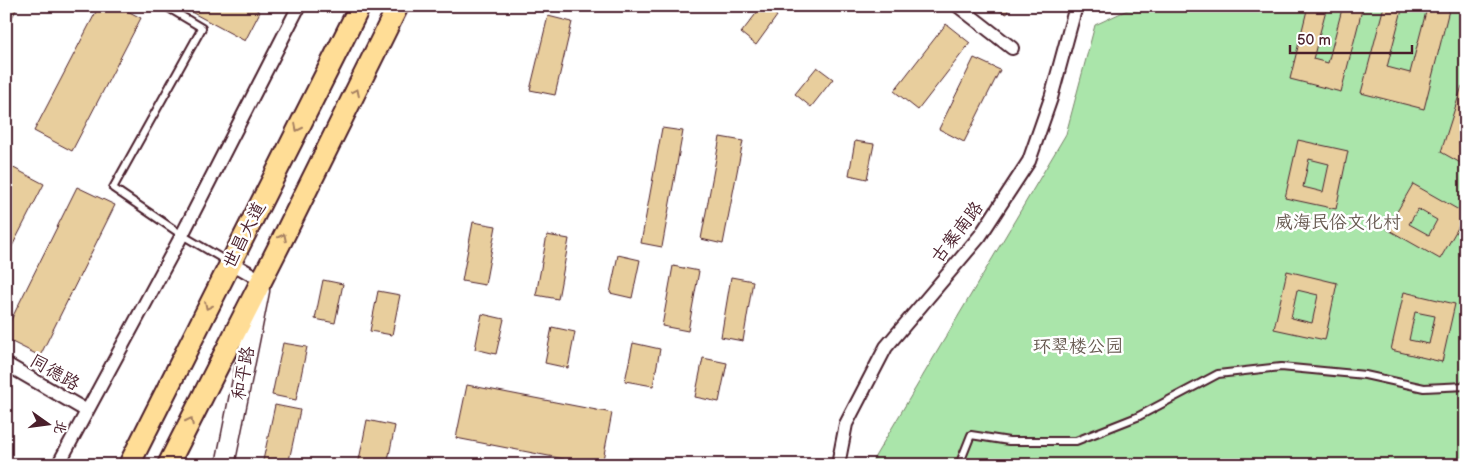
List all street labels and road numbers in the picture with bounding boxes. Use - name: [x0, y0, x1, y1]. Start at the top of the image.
- street label: 古寨南路: [927, 197, 988, 267]
- street label: 世昌大道: [219, 198, 270, 272]
- street label: 和平路: [228, 345, 259, 402]
- street label: 同德路: [26, 350, 83, 395]

